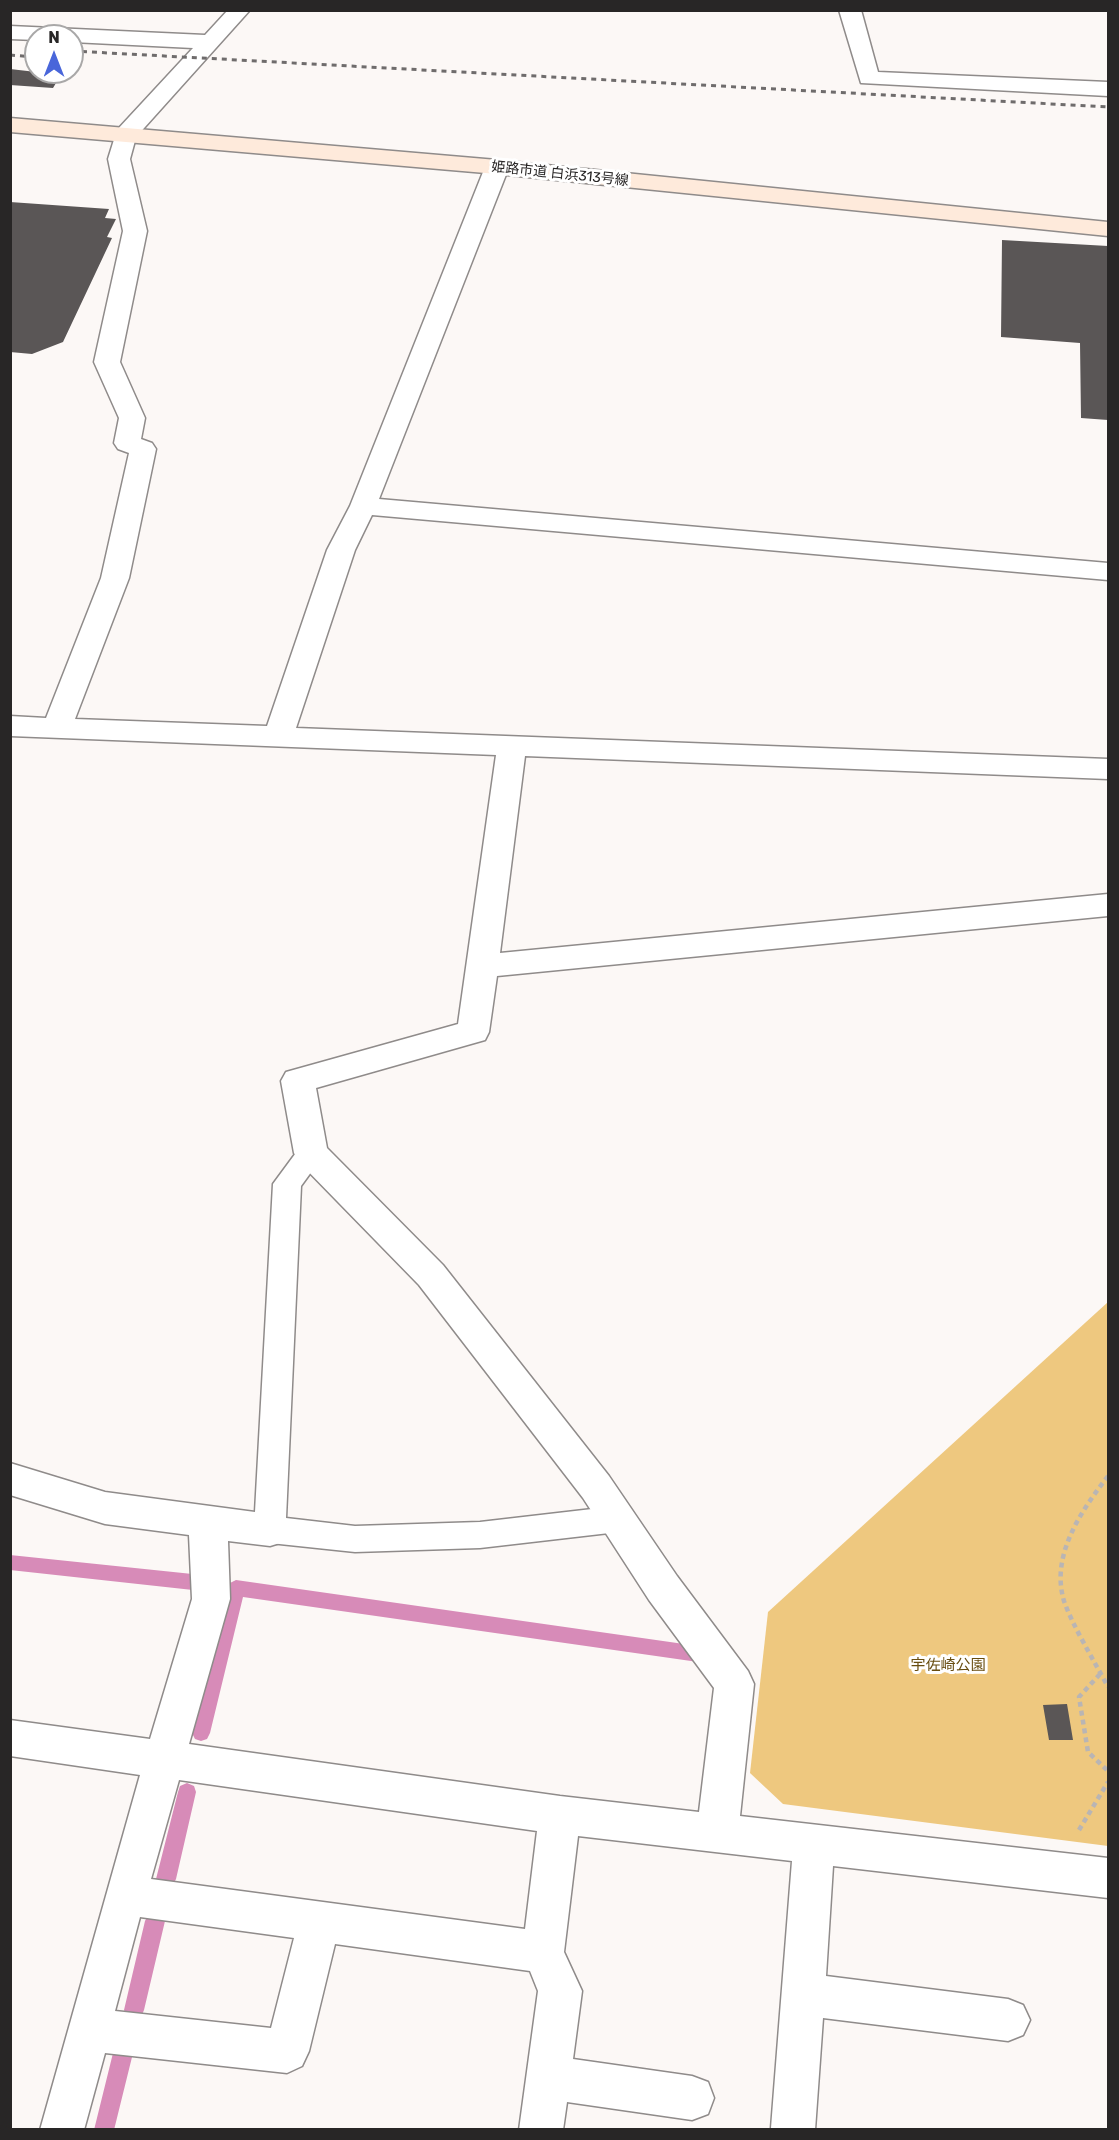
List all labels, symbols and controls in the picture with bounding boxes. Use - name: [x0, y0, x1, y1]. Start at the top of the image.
- north arrow: [24, 24, 84, 84]
- text: N: [48, 28, 60, 47]
- street label: 姫路市道 白浜313号線: [491, 158, 629, 190]
- park label: 宇佐崎公園: [911, 1657, 985, 1675]

